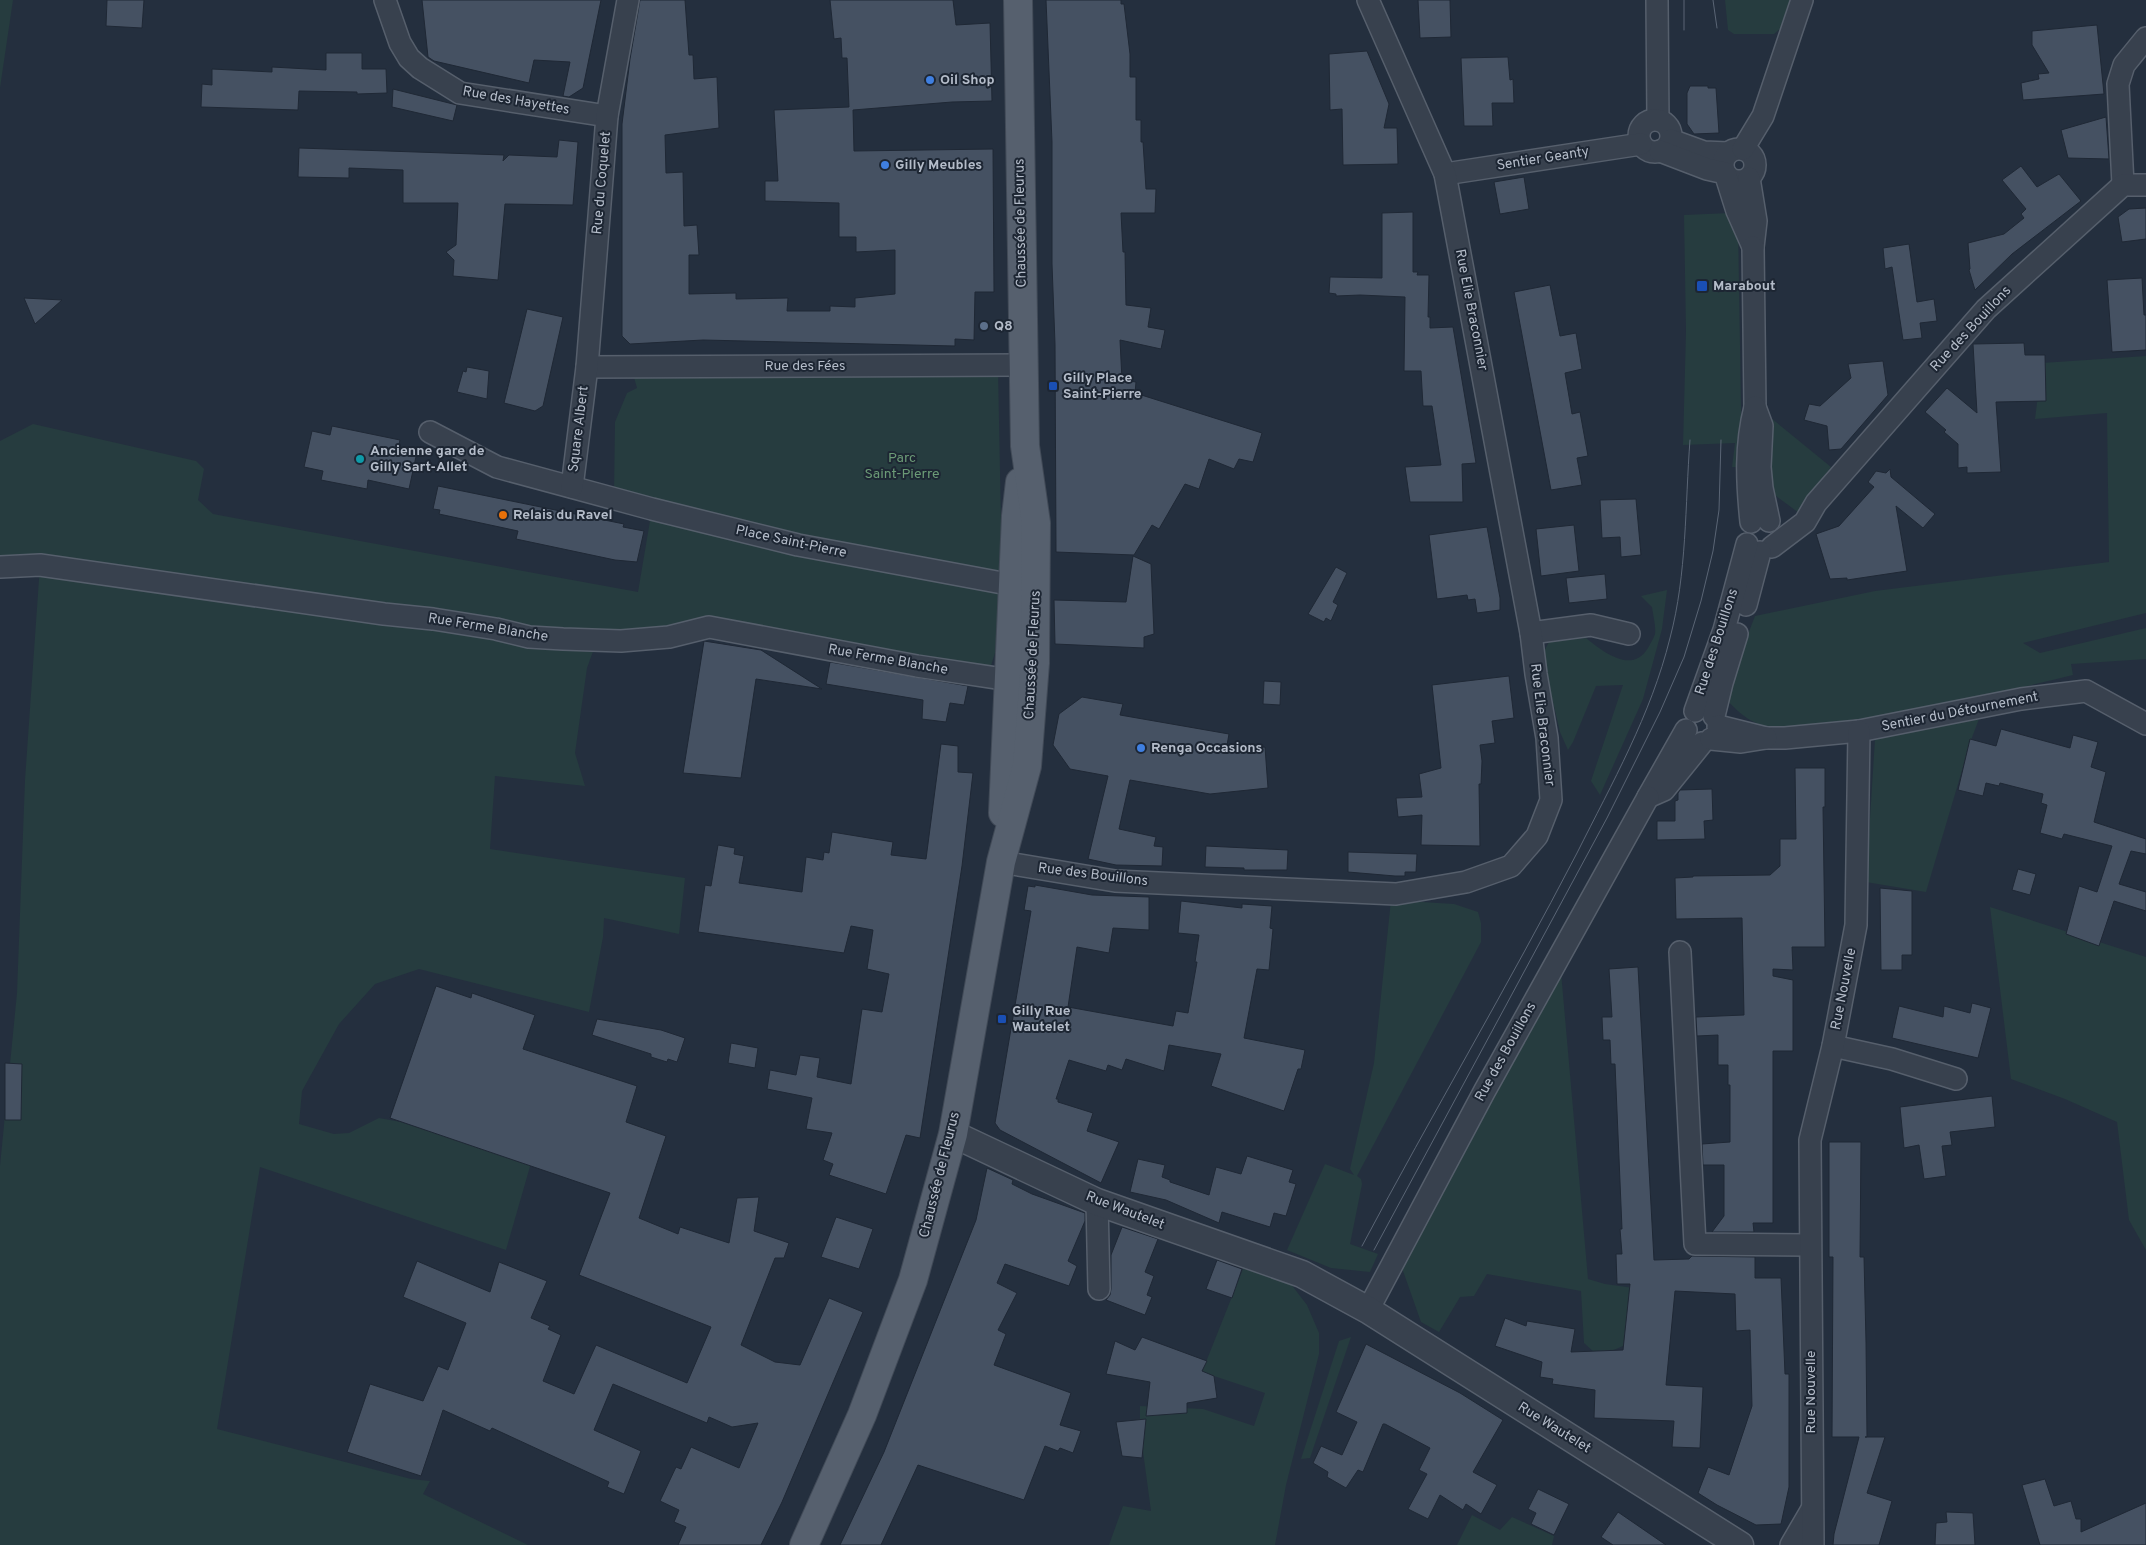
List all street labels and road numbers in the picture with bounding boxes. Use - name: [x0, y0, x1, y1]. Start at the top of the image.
- street label: Rue des Hayettes: [461, 83, 571, 119]
- street label: Rue du Coquelet: [589, 131, 615, 235]
- street label: Sentier Geanty: [1496, 143, 1590, 175]
- street label: Chaussée de Fleurus: [1011, 158, 1031, 288]
- street label: Rue Elie Braconnier: [1451, 248, 1491, 373]
- street label: Rue des Bouillons: [1927, 283, 2015, 375]
- street label: Rue des Fées: [764, 358, 846, 375]
- street label: Square Albert: [565, 385, 593, 473]
- street label: Place Saint-Pierre: [734, 522, 848, 562]
- street label: Rue des Bouillons: [1692, 587, 1742, 697]
- street label: Chaussée de Fleurus: [1021, 590, 1045, 720]
- street label: Rue Ferme Blanche: [427, 610, 549, 646]
- street label: Rue Ferme Blanche: [827, 641, 949, 679]
- street label: Rue Elie Braconnier: [1526, 663, 1558, 788]
- street label: Sentier du Détournement: [1880, 688, 2040, 736]
- street label: Rue des Bouillons: [1037, 860, 1149, 890]
- street label: Rue Nouvelle: [1828, 947, 1860, 1031]
- street label: Rue des Bouillons: [1472, 999, 1540, 1105]
- street label: Chaussée de Fleurus: [916, 1110, 964, 1240]
- street label: Rue Wautelet: [1083, 1188, 1167, 1234]
- street label: Rue Nouvelle: [1803, 1350, 1820, 1434]
- street label: Rue Wautelet: [1514, 1399, 1594, 1457]

